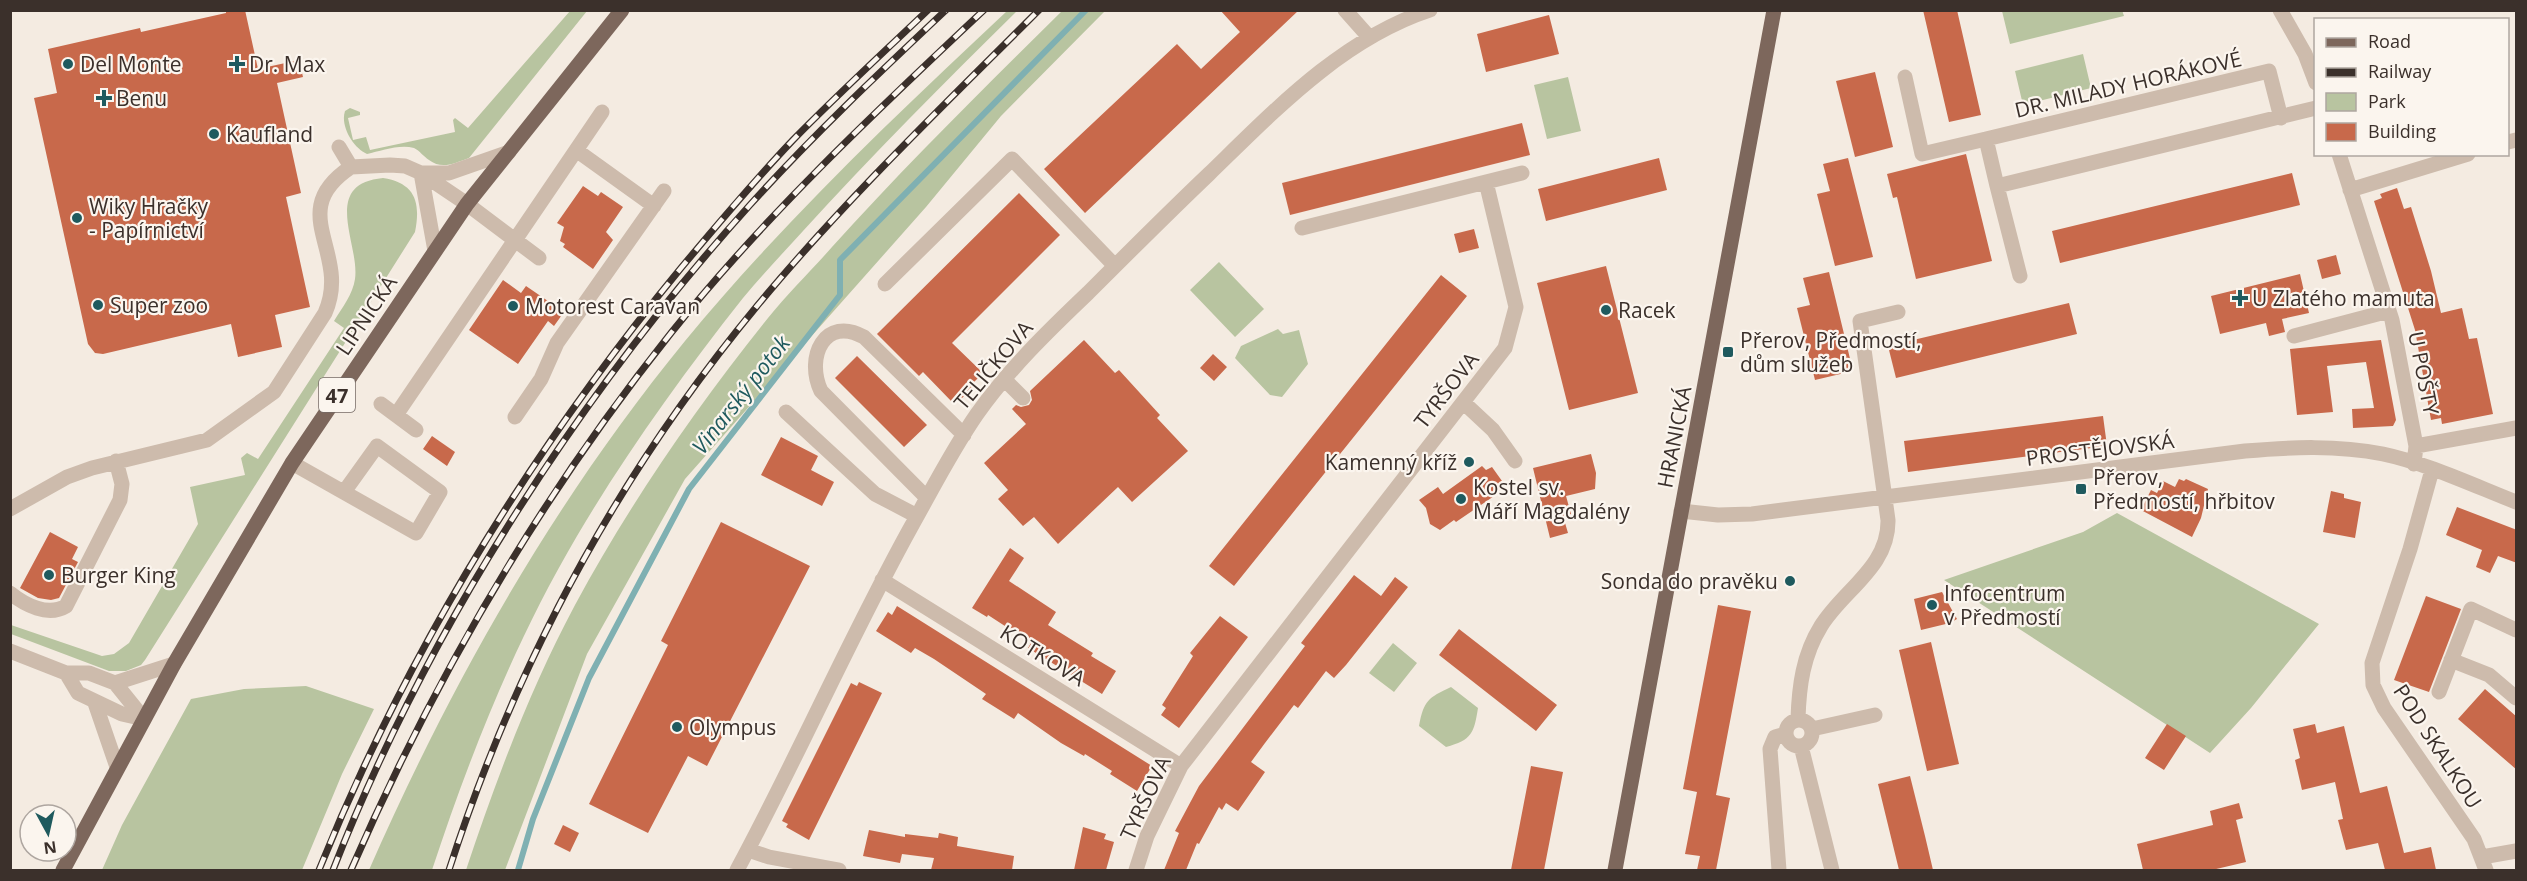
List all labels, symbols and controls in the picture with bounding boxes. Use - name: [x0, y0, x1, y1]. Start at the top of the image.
- legend: [2314, 18, 2509, 156]
- text: Road: [2368, 29, 2411, 53]
- street label: DR. MILADY HORÁKOVÉ: [2012, 44, 2244, 124]
- place label: Del Monte: [80, 50, 181, 78]
- place label: Dr. Max: [249, 50, 325, 78]
- marker: Del Monte: [61, 57, 75, 71]
- marker: Dr. Max: [230, 57, 244, 71]
- text: Railway: [2368, 59, 2432, 83]
- place label: Benu: [116, 84, 167, 112]
- text: Park: [2368, 89, 2406, 113]
- marker: Benu: [97, 91, 111, 105]
- text: Building: [2368, 119, 2436, 143]
- place label: Kaufland: [226, 120, 313, 148]
- marker: Kaufland: [207, 127, 221, 141]
- place label: Wiky Hračky - Papírnictví: [89, 192, 209, 244]
- marker: Wiky Hračky - Papírnictví: [70, 211, 84, 225]
- street label: LIPNICKÁ: [329, 269, 403, 360]
- place label: U Zlatého mamuta: [2252, 284, 2435, 312]
- place label: Super zoo: [110, 291, 208, 319]
- marker: U Zlatého mamuta: [2233, 291, 2247, 305]
- place label: Motorest Caravan: [525, 292, 700, 320]
- place label: Racek: [1618, 296, 1676, 324]
- marker: Super zoo: [91, 298, 105, 312]
- marker: Motorest Caravan: [506, 299, 520, 313]
- marker: Racek: [1599, 303, 1613, 317]
- street label: TELIČKOVA: [947, 314, 1039, 415]
- place label: Přerov, Předmostí, dům služeb: [1740, 326, 1922, 378]
- water label: Vinarský potok: [684, 327, 797, 460]
- street label: U POŠTY: [2402, 329, 2446, 417]
- street label: TYRŠOVA: [1407, 345, 1485, 434]
- marker: Přerov, Předmostí, dům služeb: [1721, 345, 1735, 359]
- road number: 47: [319, 378, 355, 412]
- street label: HRANICKÁ: [1650, 383, 1698, 490]
- street label: PROSTĚJOVSKÁ: [2024, 426, 2176, 472]
- place label: Kamenný kříž: [1325, 448, 1457, 476]
- marker: Kamenný kříž: [1462, 455, 1476, 469]
- place label: Přerov, Předmostí, hřbitov: [2093, 463, 2275, 515]
- place label: Kostel sv. Máří Magdalény: [1473, 473, 1630, 525]
- marker: Přerov, Předmostí, hřbitov: [2074, 482, 2088, 496]
- marker: Kostel sv. Máří Magdalény: [1454, 492, 1468, 506]
- place label: Burger King: [61, 561, 176, 589]
- place label: Sonda do pravěku: [1601, 567, 1778, 595]
- marker: Burger King: [42, 568, 56, 582]
- marker: Sonda do pravěku: [1783, 574, 1797, 588]
- place label: Infocentrum v Předmostí: [1944, 579, 2066, 631]
- marker: Infocentrum v Předmostí: [1925, 598, 1939, 612]
- street label: KOTKOVA: [995, 618, 1092, 693]
- street label: POD SKALKOU: [2387, 679, 2489, 813]
- place label: Olympus: [689, 713, 776, 741]
- marker: Olympus: [670, 720, 684, 734]
- street label: TYRŠOVA: [1113, 751, 1177, 845]
- north arrow: [18, 803, 78, 863]
- text: N: [42, 836, 58, 860]

